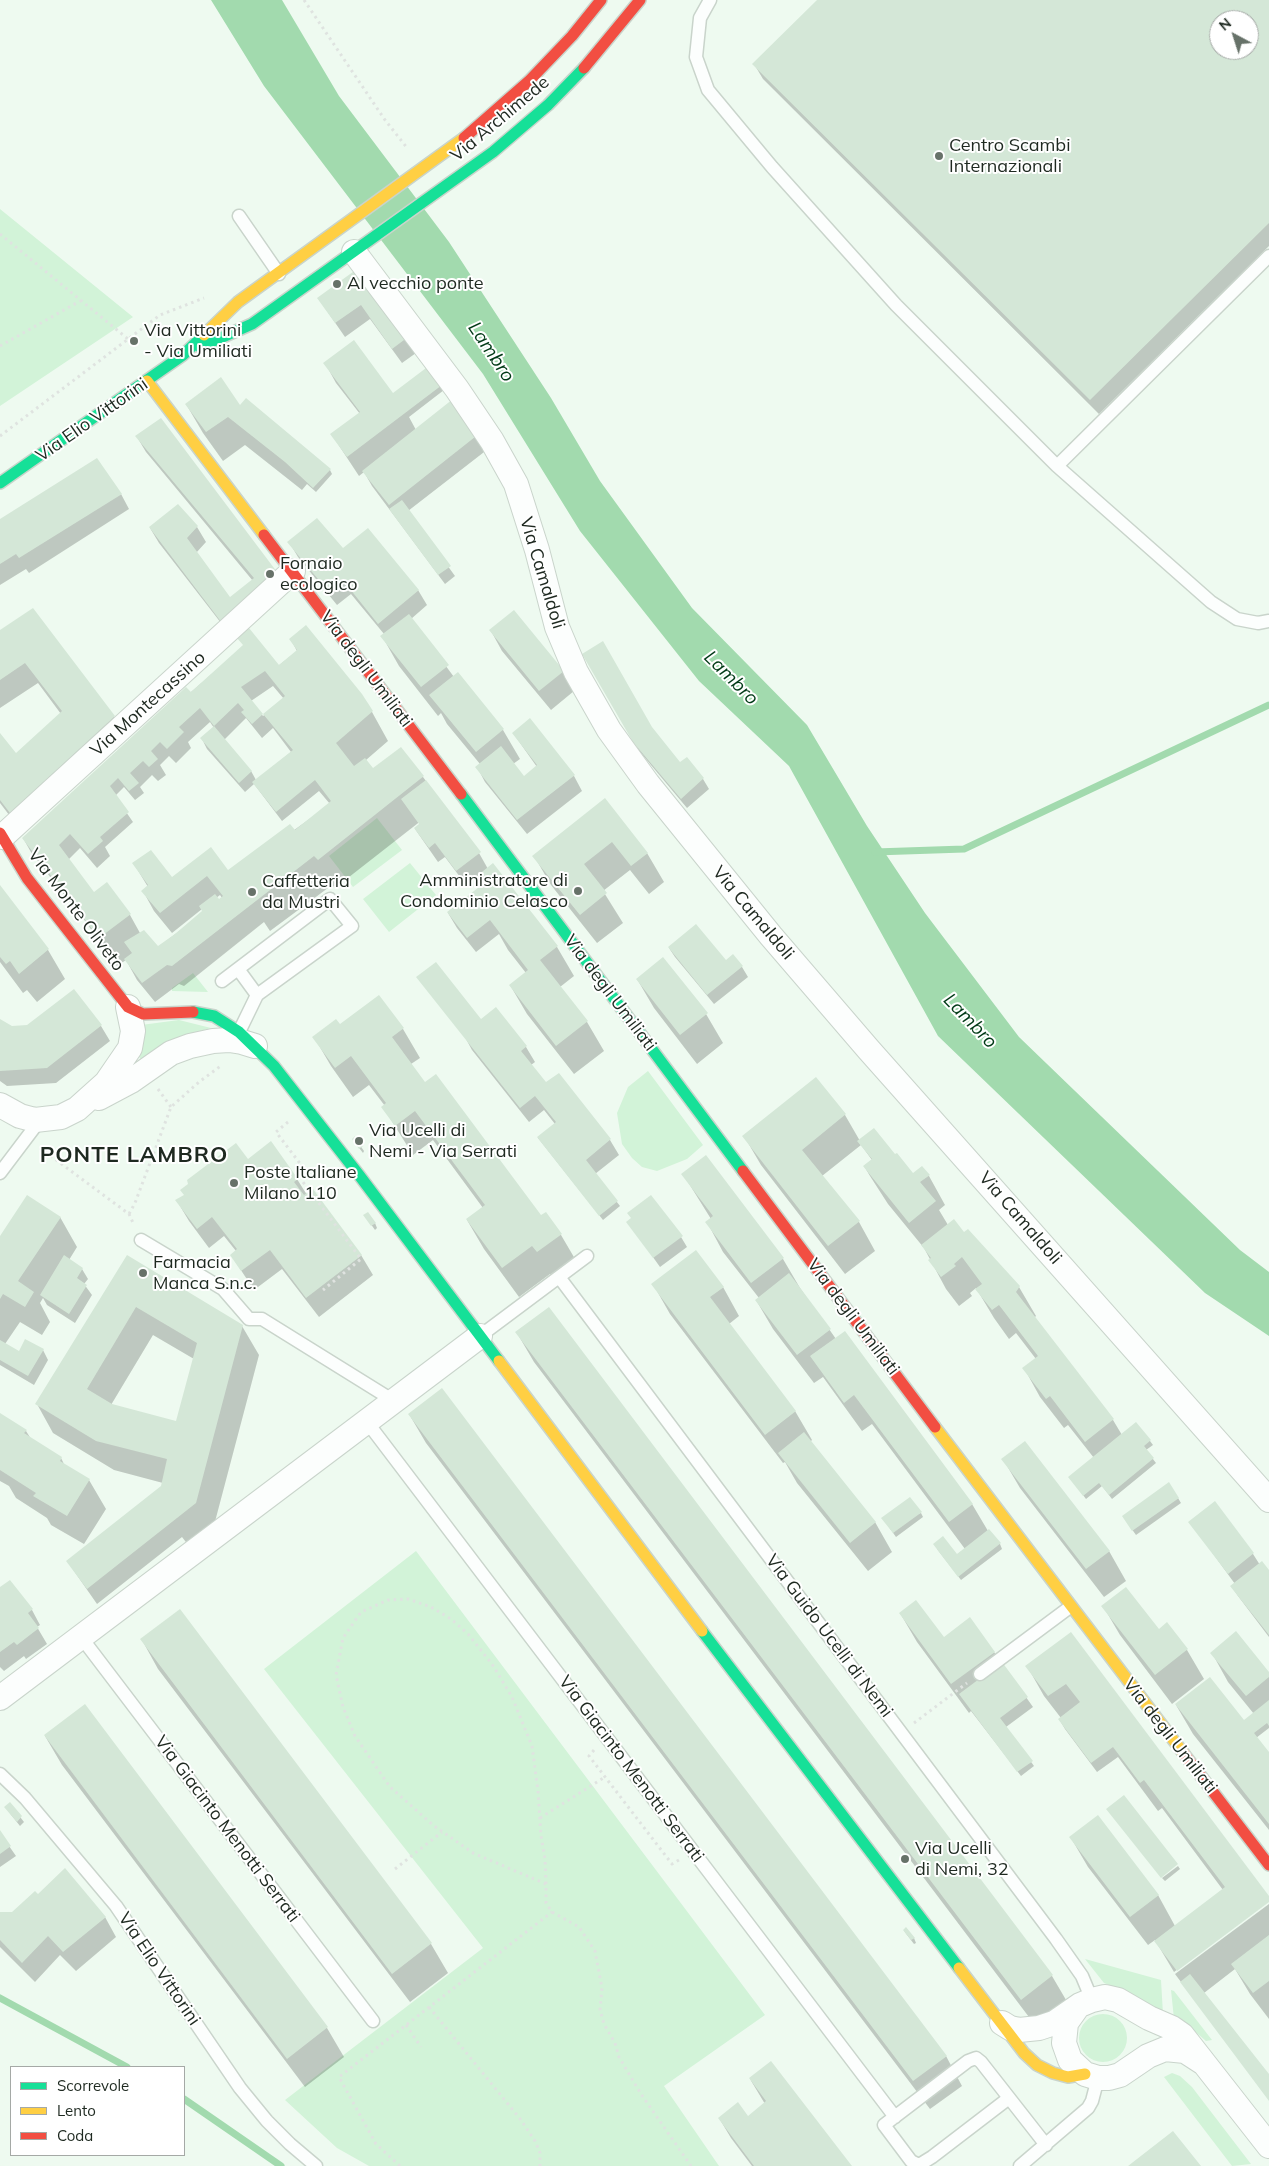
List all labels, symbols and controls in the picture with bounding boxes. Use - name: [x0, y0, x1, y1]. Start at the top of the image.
- north arrow: [1209, 10, 1259, 60]
- text: N: [1215, 14, 1235, 35]
- street label: Via Archimede: [446, 72, 554, 166]
- place label: Centro Scambi Internazionali: [949, 135, 1070, 178]
- marker: Centro Scambi Internazionali: [933, 150, 945, 162]
- place label: Al vecchio ponte: [347, 273, 484, 295]
- marker: Al vecchio ponte: [331, 278, 343, 290]
- water label: Lambro: [463, 318, 519, 386]
- place label: Via Vittorini - Via Umiliati: [144, 320, 252, 362]
- marker: Via Vittorini - Via Umiliati: [128, 335, 140, 347]
- street label: Via Elio Vittorini: [32, 373, 152, 467]
- street label: Via Camaldoli: [515, 515, 569, 631]
- place label: Fornaio ecologico: [280, 553, 358, 596]
- marker: Fornaio ecologico: [264, 568, 276, 580]
- street label: Via degli Umiliati: [315, 607, 417, 731]
- water label: Lambro: [699, 646, 763, 710]
- street label: Via Montecassino: [86, 647, 210, 761]
- street label: Via Monte Oliveto: [23, 845, 129, 975]
- street label: Via Camaldoli: [708, 862, 798, 964]
- place label: Amministratore di Condominio Celasco: [400, 870, 568, 912]
- place label: Caffetteria da Mustri: [262, 871, 350, 914]
- marker: Amministratore di Condominio Celasco: [572, 885, 584, 897]
- marker: Caffetteria da Mustri: [246, 886, 258, 898]
- street label: Via degli Umiliati: [559, 931, 661, 1055]
- water label: Lambro: [938, 989, 1002, 1053]
- place label: Via Ucelli di Nemi - Via Serrati: [369, 1120, 517, 1162]
- marker: Via Ucelli di Nemi - Via Serrati: [353, 1135, 365, 1147]
- district label: PONTE LAMBRO: [38, 1142, 230, 1168]
- place label: Poste Italiane Milano 110: [244, 1162, 357, 1204]
- street label: Via Camaldoli: [974, 1167, 1066, 1269]
- marker: Poste Italiane Milano 110: [228, 1177, 240, 1189]
- place label: Farmacia Manca S.n.c.: [153, 1252, 257, 1294]
- street label: Via degli Umiliati: [802, 1255, 904, 1379]
- marker: Farmacia Manca S.n.c.: [137, 1267, 149, 1279]
- street label: Via Guido Ucelli di Nemi: [761, 1550, 897, 1722]
- street label: Via Giacinto Menotti Serrati: [554, 1671, 708, 1867]
- street label: Via degli Umiliati: [1118, 1674, 1222, 1798]
- street label: Via Giacinto Menotti Serrati: [150, 1731, 304, 1927]
- place label: Via Ucelli di Nemi, 32: [915, 1838, 1009, 1880]
- marker: Via Ucelli di Nemi, 32: [899, 1853, 911, 1865]
- street label: Via Elio Vittorini: [113, 1908, 205, 2030]
- legend: [10, 2066, 185, 2156]
- text: Scorrevole: [57, 2076, 129, 2095]
- text: Lento: [57, 2101, 96, 2120]
- text: Coda: [57, 2126, 93, 2145]

